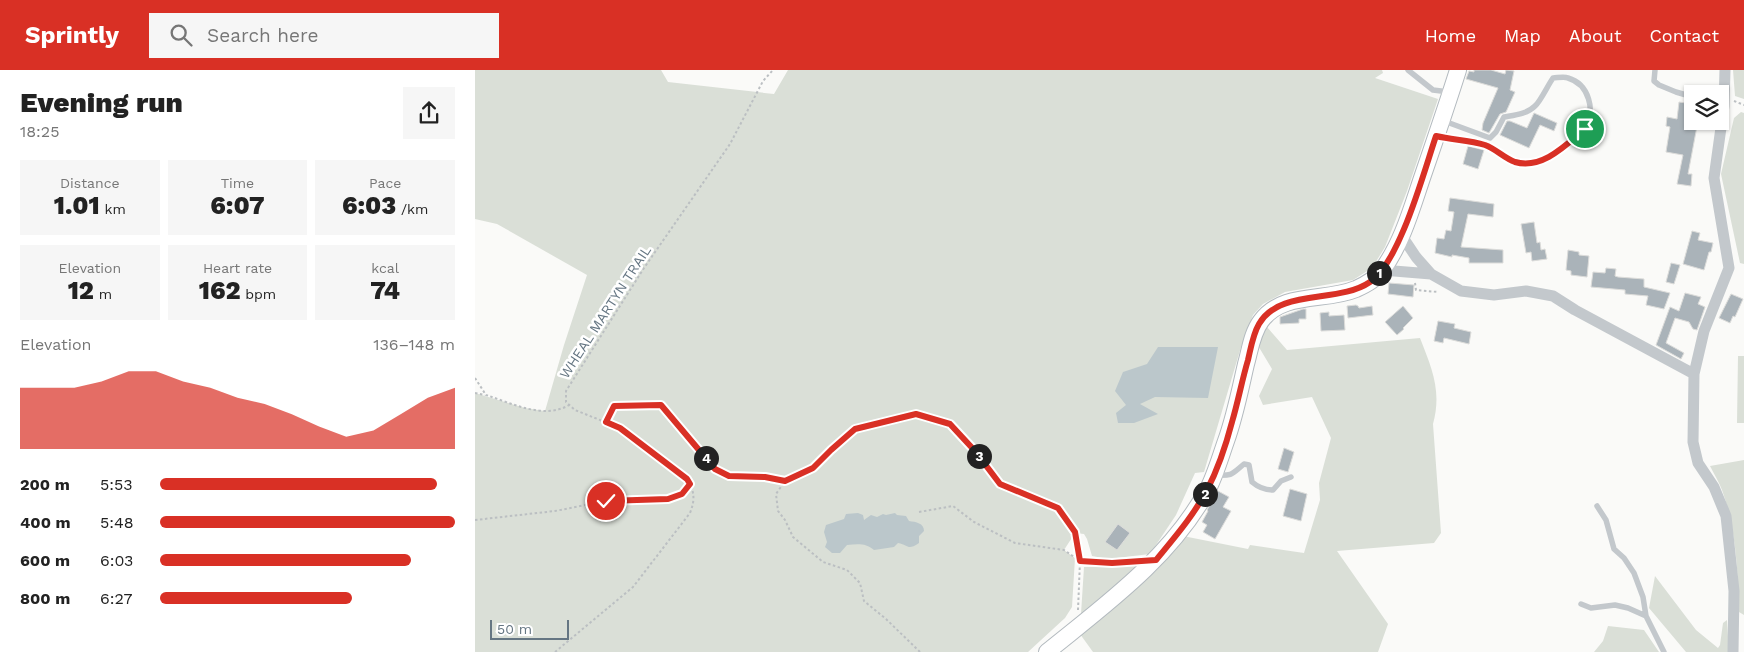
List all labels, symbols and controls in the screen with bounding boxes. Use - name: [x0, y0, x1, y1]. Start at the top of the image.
- search box: [149, 13, 499, 58]
- text: Sprintly: [25, 21, 119, 49]
- icon: search: [167, 21, 195, 49]
- text: Search here: [207, 24, 318, 47]
- text: Home: [1425, 25, 1476, 46]
- text: Map: [1504, 25, 1541, 46]
- text: About: [1569, 25, 1621, 46]
- text: Contact: [1649, 25, 1719, 46]
- map controls: [1684, 85, 1729, 130]
- button: layers: [1684, 85, 1729, 130]
- text: Evening run: [20, 86, 183, 119]
- button: share: [403, 87, 455, 139]
- pin: [1564, 108, 1606, 150]
- icon: arrive: [1571, 115, 1599, 143]
- text: 18:25: [20, 122, 59, 141]
- text: Distance: [60, 175, 120, 191]
- text: Time: [221, 175, 254, 191]
- text: Pace: [369, 175, 401, 191]
- text: 1.01: [54, 191, 100, 220]
- text: 6:07: [210, 191, 265, 220]
- text: 6:03: [342, 191, 396, 220]
- text: km: [100, 201, 126, 217]
- text: /km: [396, 201, 428, 217]
- street label: WHEAL MARTYN TRAIL: [556, 243, 654, 381]
- text: Elevation: [59, 260, 121, 276]
- text: Heart rate: [203, 260, 272, 276]
- text: kcal: [371, 260, 399, 276]
- pin: 1: [1367, 260, 1391, 286]
- text: 1: [1376, 265, 1383, 281]
- text: 12: [68, 276, 94, 305]
- text: 162: [199, 276, 240, 305]
- text: 74: [370, 276, 400, 305]
- text: m: [94, 286, 112, 302]
- text: bpm: [240, 286, 276, 302]
- text: Elevation: [20, 335, 91, 354]
- text: 136–148 m: [373, 335, 455, 354]
- pin: 3: [967, 444, 991, 468]
- pin: 4: [693, 446, 719, 470]
- text: 3: [975, 448, 984, 464]
- text: 4: [702, 450, 711, 466]
- text: 200 m: [20, 475, 70, 494]
- text: 5:53: [100, 475, 133, 494]
- pin: [585, 480, 627, 522]
- pin: 2: [1193, 482, 1217, 506]
- text: 2: [1201, 486, 1210, 502]
- icon: check: [592, 487, 620, 515]
- text: 400 m: [20, 513, 71, 532]
- text: 5:48: [100, 513, 134, 532]
- text: 600 m: [20, 551, 70, 570]
- text: 6:03: [100, 551, 133, 570]
- text: 800 m: [20, 589, 70, 608]
- text: 6:27: [100, 589, 132, 608]
- scale bar: [490, 617, 569, 640]
- text: 50 m: [497, 621, 532, 637]

